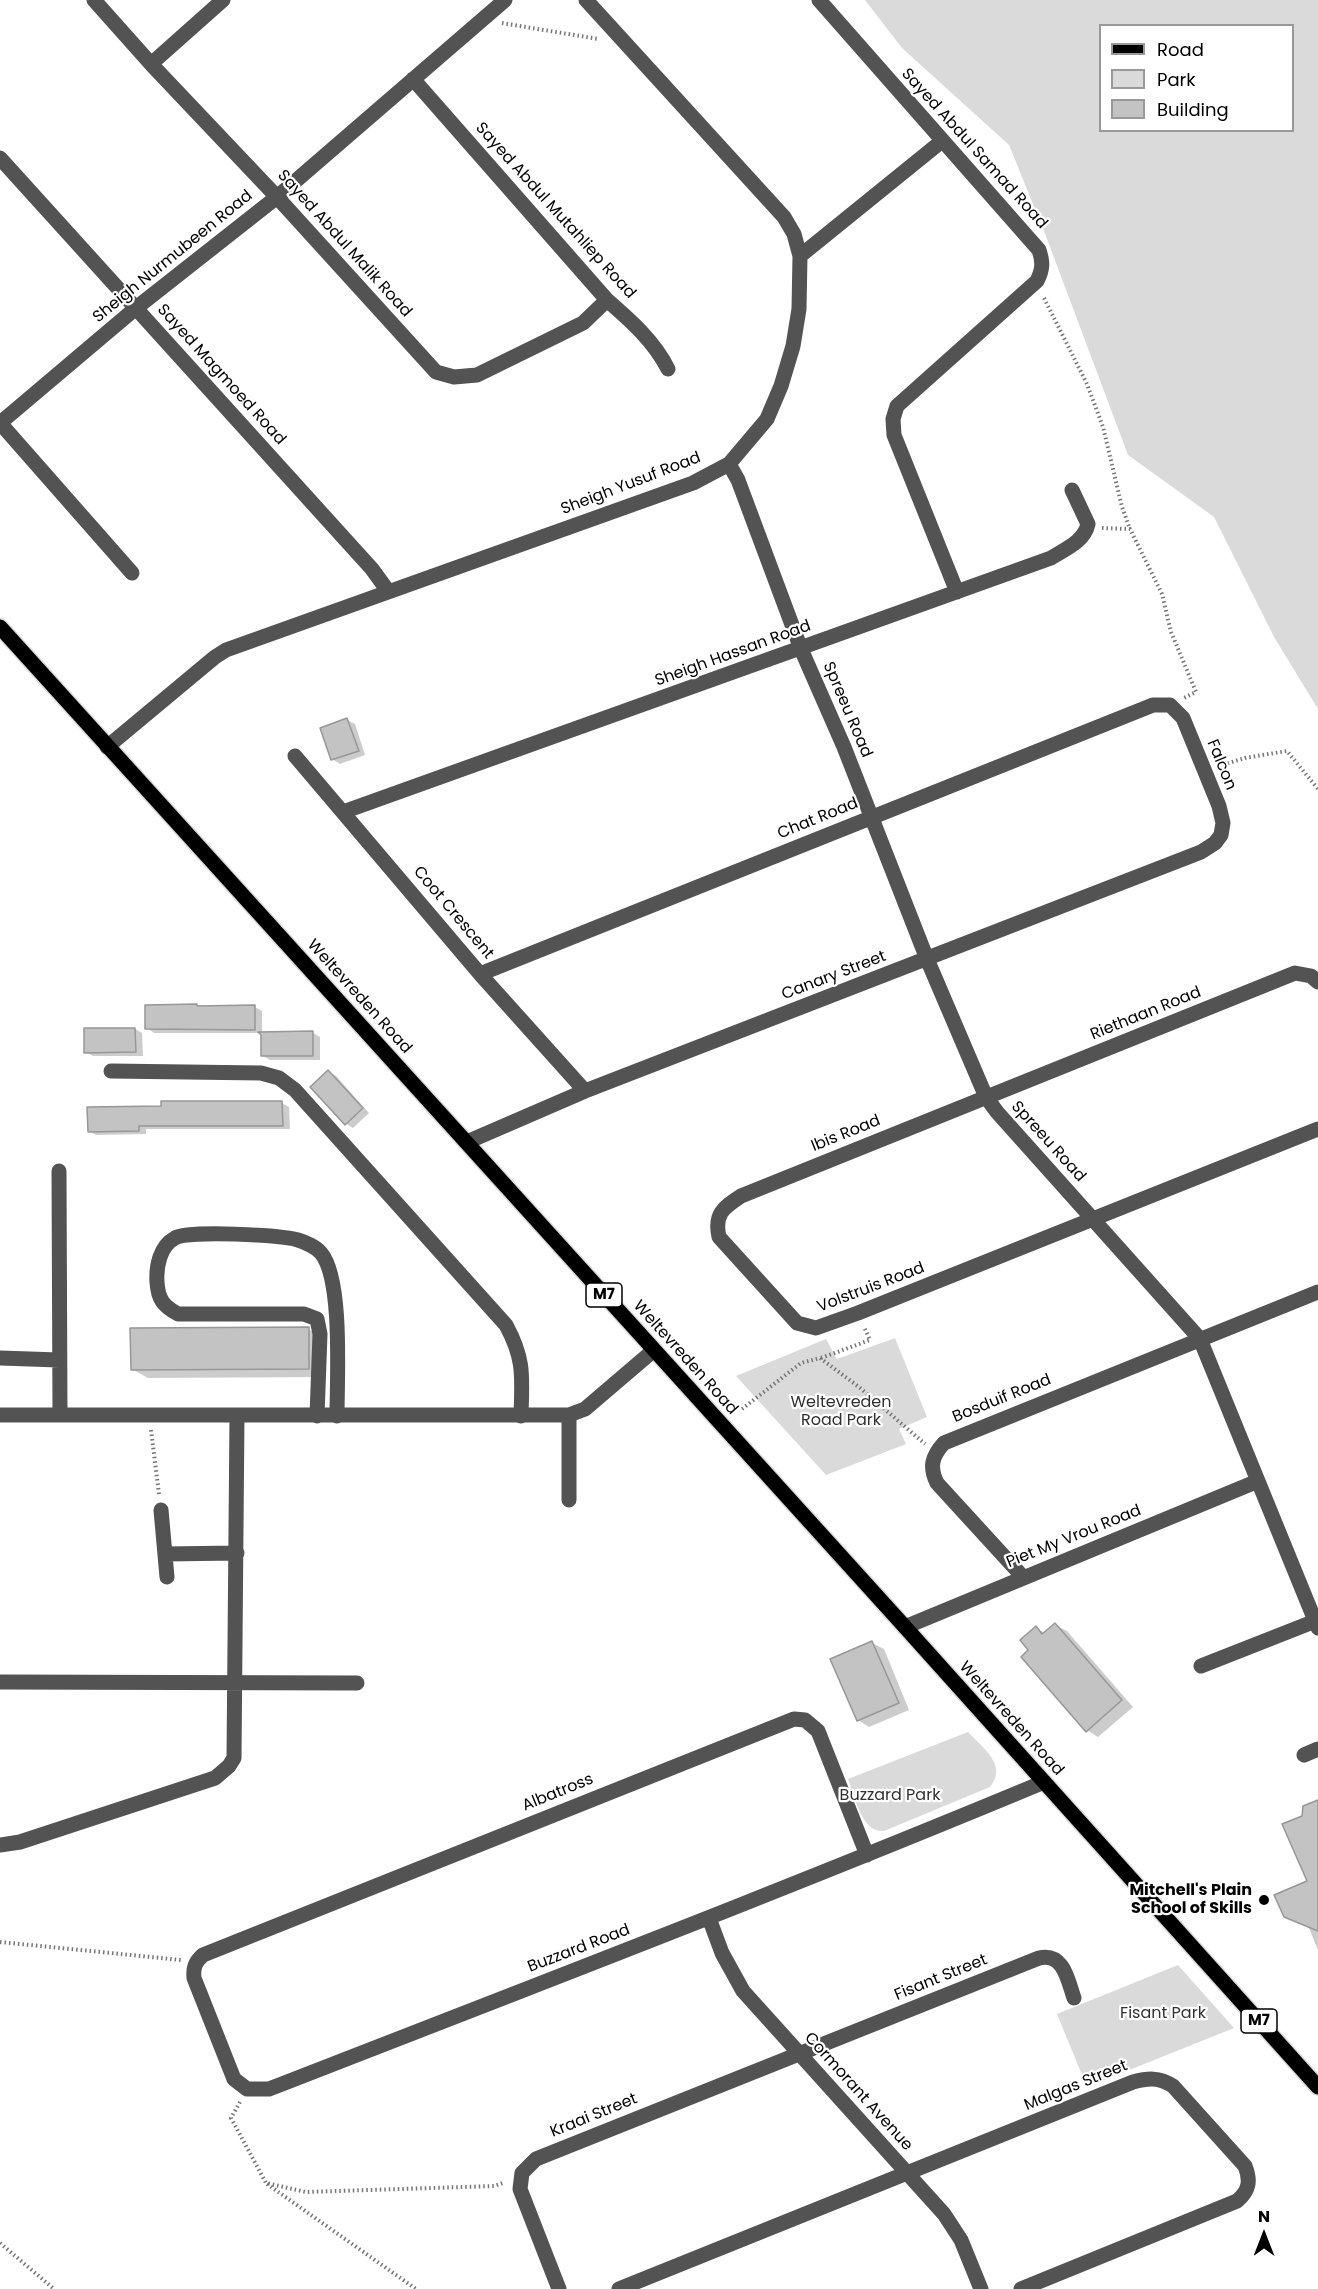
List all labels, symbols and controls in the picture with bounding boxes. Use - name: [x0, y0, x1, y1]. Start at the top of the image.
- legend: [1099, 24, 1294, 132]
- text: Road: [1157, 37, 1204, 62]
- street label: Sayed Abdul Samad Road: [897, 65, 1051, 233]
- text: Park: [1157, 67, 1196, 92]
- text: Building: [1157, 97, 1229, 122]
- street label: Sayed Abdul Mutahliep Road: [471, 119, 639, 303]
- street label: Sayed Abdul Malik Road: [273, 166, 415, 322]
- street label: Sheigh Nurmubeen Road: [89, 187, 257, 327]
- street label: Sayed Magmoed Road: [153, 301, 289, 449]
- street label: Sheigh Yusuf Road: [558, 448, 704, 520]
- street label: Sheigh Hassan Road: [653, 617, 813, 691]
- street label: Spreeu Road: [818, 659, 876, 761]
- street label: Falcon: [1202, 737, 1240, 793]
- street label: Chat Road: [775, 794, 861, 844]
- street label: Coot Crescent: [409, 863, 497, 963]
- street label: Weltevreden Road: [303, 936, 415, 1058]
- street label: Canary Street: [779, 947, 889, 1005]
- street label: Riethaan Road: [1088, 983, 1204, 1045]
- street label: Spreeu Road: [1007, 1098, 1089, 1186]
- street label: Ibis Road: [809, 1111, 883, 1157]
- street label: Volstruis Road: [815, 1259, 927, 1317]
- road number: M7: [586, 1283, 622, 1307]
- street label: Weltevreden Road: [629, 1297, 741, 1419]
- street label: Bosduif Road: [950, 1371, 1054, 1427]
- park label: Weltevreden Road Park: [790, 1393, 892, 1431]
- street label: Piet My Vrou Road: [1004, 1501, 1144, 1573]
- street label: Weltevreden Road: [955, 1658, 1067, 1780]
- street label: Albatross: [520, 1770, 596, 1816]
- park label: Buzzard Park: [840, 1786, 940, 1806]
- place label: Mitchell's Plain School of Skills: [1129, 1881, 1252, 1919]
- marker: Mitchell's Plain School of Skills: [1257, 1893, 1271, 1907]
- street label: Buzzard Road: [525, 1921, 633, 1977]
- street label: Fisant Street: [892, 1951, 990, 2005]
- park label: Fisant Park: [1120, 2004, 1206, 2024]
- road number: M7: [1241, 2009, 1277, 2033]
- street label: Cormorant Avenue: [800, 2029, 916, 2155]
- street label: Malgas Street: [1022, 2057, 1130, 2115]
- street label: Kraai Street: [548, 2090, 640, 2142]
- north arrow: [1234, 2205, 1294, 2265]
- text: N: [1258, 2205, 1270, 2228]

